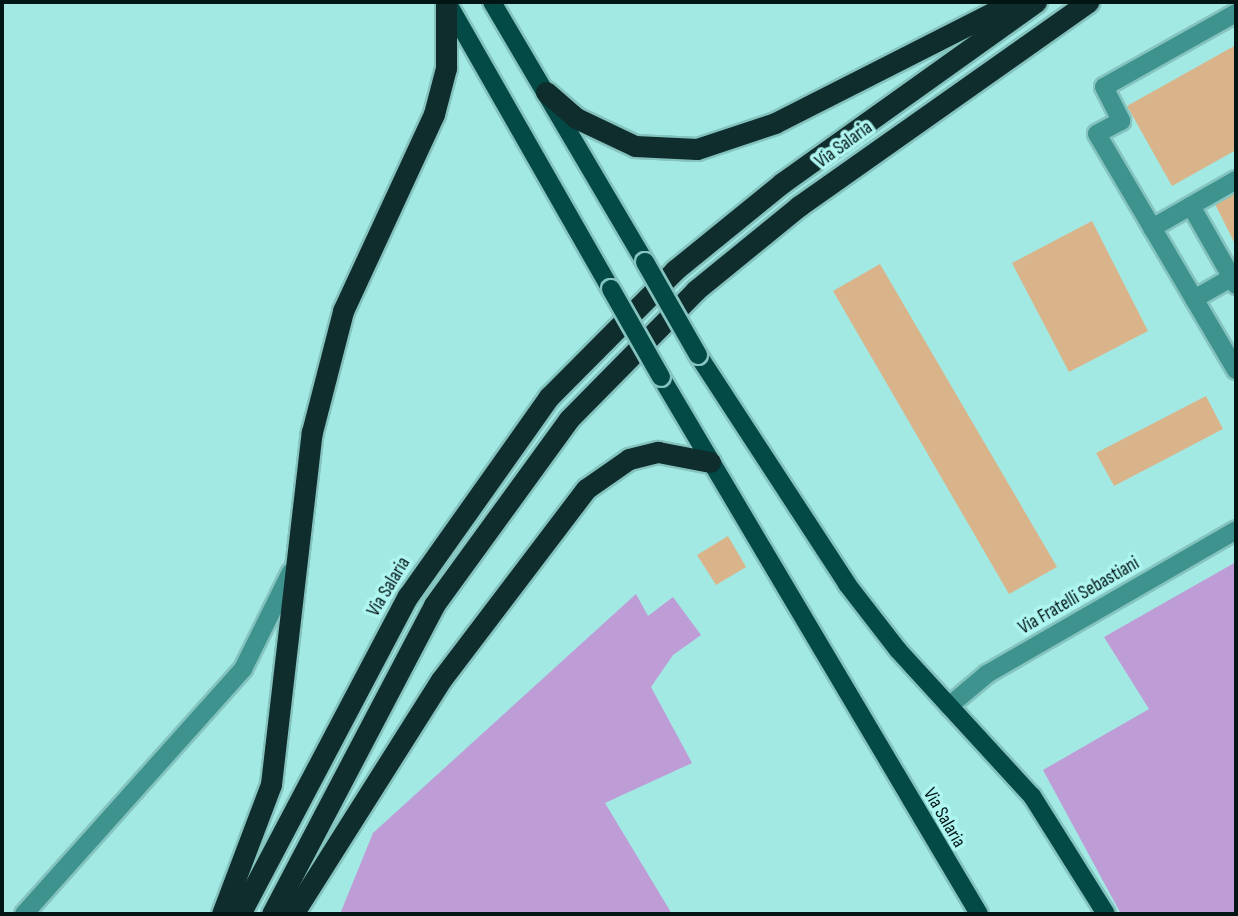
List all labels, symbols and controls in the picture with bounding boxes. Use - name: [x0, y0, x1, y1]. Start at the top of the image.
- street label: Via Salaria: [811, 117, 877, 173]
- street label: Via Fratelli Sebastiani: [1015, 552, 1143, 640]
- street label: Via Salaria: [362, 553, 416, 621]
- street label: Via Salaria: [918, 784, 970, 852]

